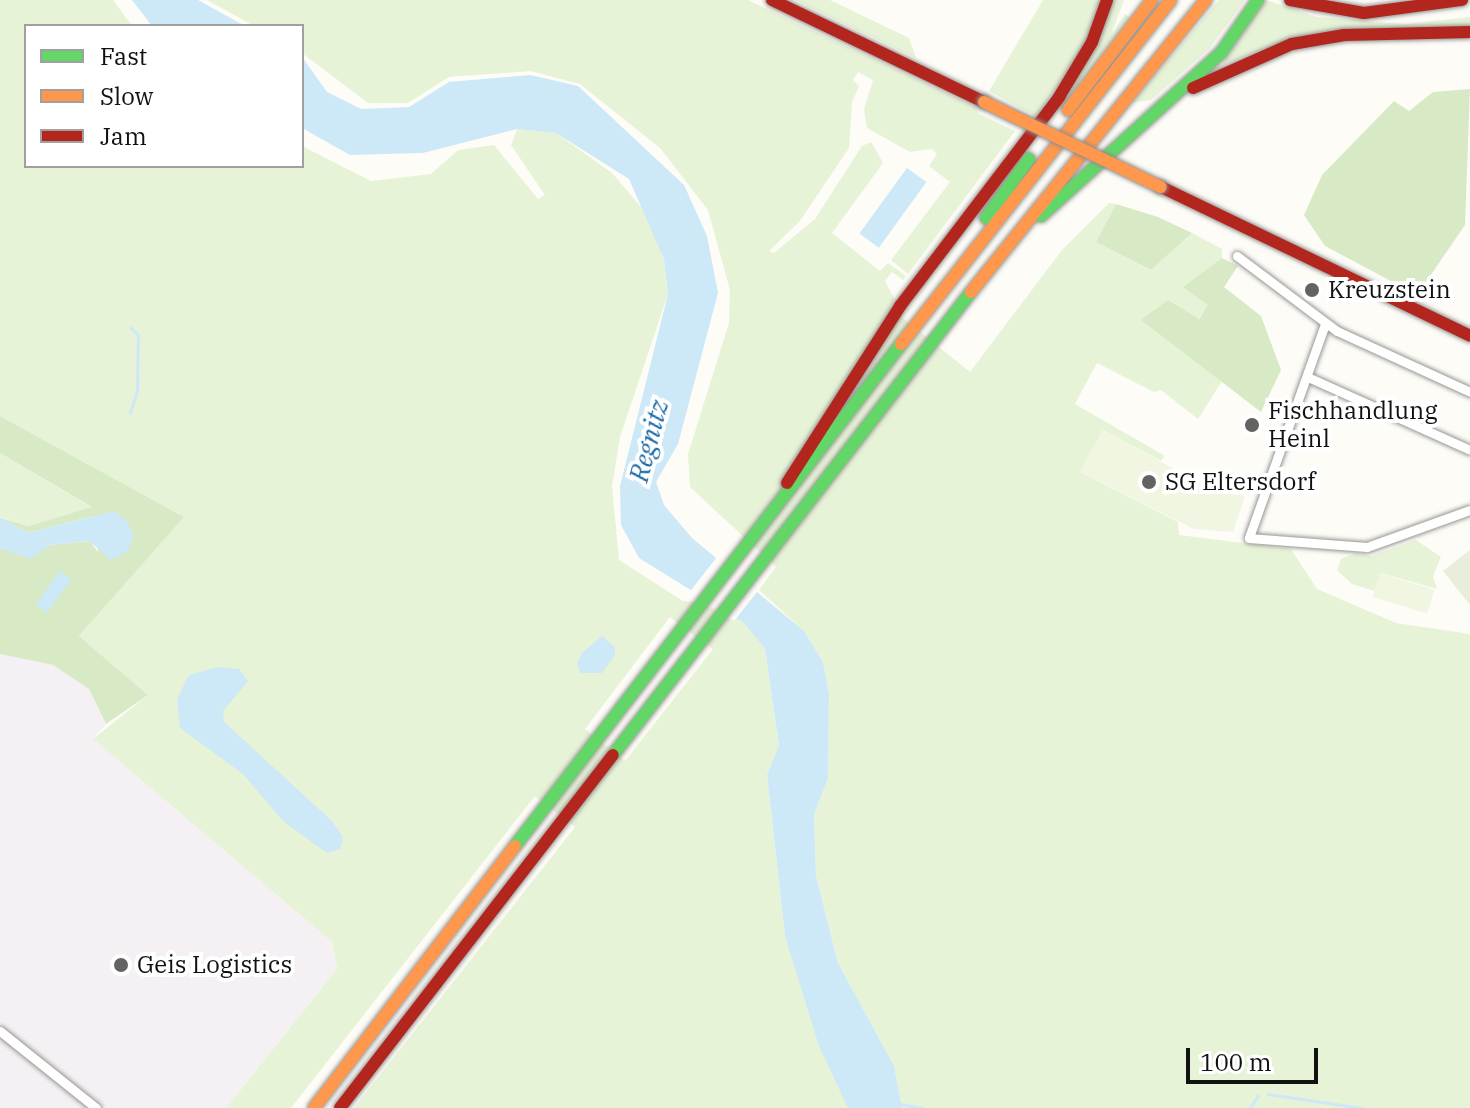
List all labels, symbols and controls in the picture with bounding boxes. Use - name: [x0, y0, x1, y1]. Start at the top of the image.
- legend: [24, 24, 304, 168]
- text: Fast: [100, 40, 147, 72]
- text: Slow: [100, 80, 153, 112]
- text: Jam: [100, 120, 147, 152]
- place label: Kreuzstein: [1328, 276, 1451, 304]
- marker: Kreuzstein: [1303, 281, 1321, 299]
- water label: Regnitz: [623, 397, 675, 485]
- place label: Fischhandlung Heinl: [1268, 397, 1438, 453]
- marker: Fischhandlung Heinl: [1243, 416, 1261, 434]
- place label: SG Eltersdorf: [1165, 468, 1316, 496]
- marker: SG Eltersdorf: [1140, 473, 1158, 491]
- place label: Geis Logistics: [137, 951, 292, 979]
- marker: Geis Logistics: [112, 956, 130, 974]
- scale bar: [1190, 1032, 1322, 1082]
- text: 100 m: [1200, 1046, 1272, 1078]

